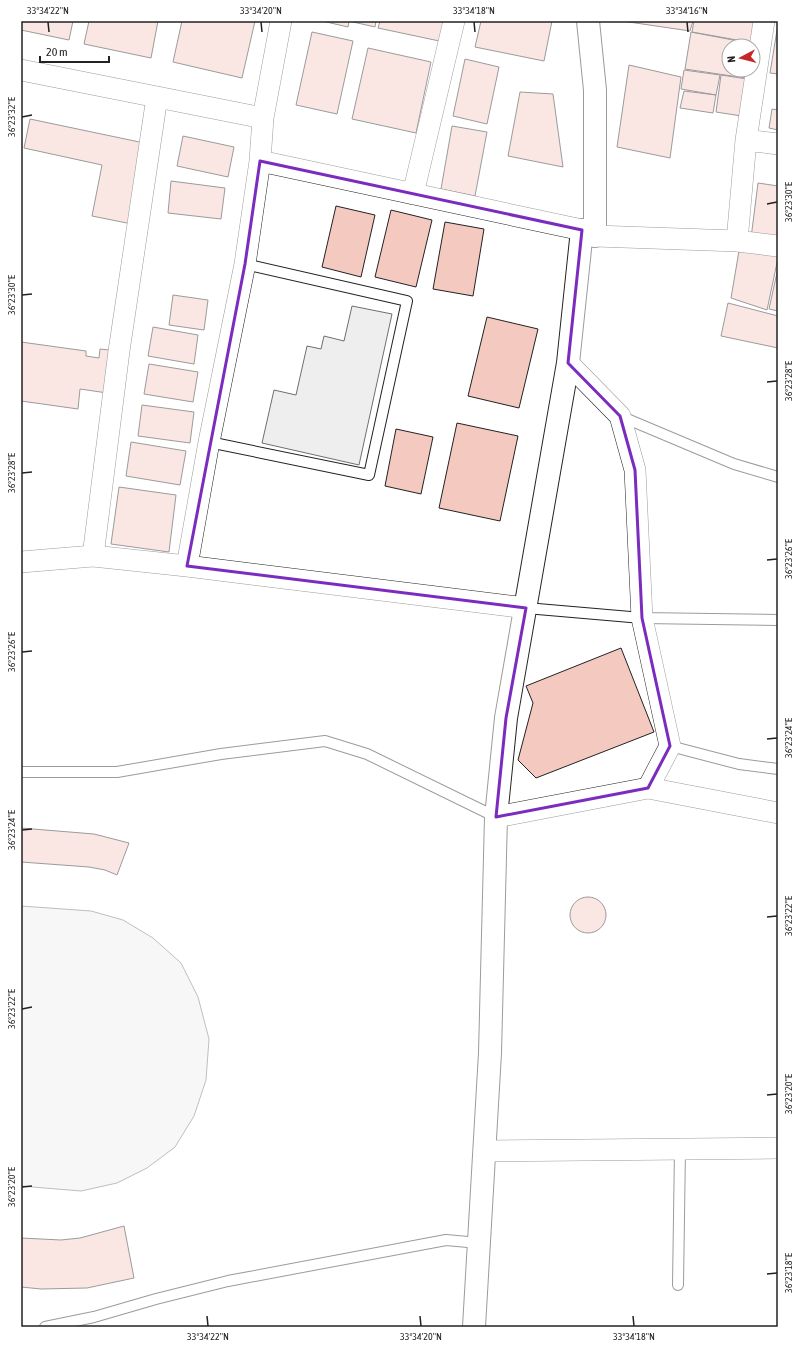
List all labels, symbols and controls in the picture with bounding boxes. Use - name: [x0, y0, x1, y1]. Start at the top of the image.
- text: 33°34'22"N: [27, 5, 69, 16]
- text: 33°34'20"N: [240, 5, 282, 16]
- text: 33°34'18"N: [453, 5, 495, 16]
- text: 33°34'16"N: [666, 5, 708, 16]
- scale bar: [40, 38, 109, 64]
- north arrow: [721, 38, 761, 78]
- text: 20 m: [46, 45, 68, 59]
- text: N: [725, 55, 737, 63]
- text: 36°23'32"E: [6, 96, 17, 137]
- text: 36°23'30"E: [783, 181, 794, 222]
- text: 36°23'30"E: [6, 274, 17, 315]
- text: 36°23'28"E: [783, 360, 794, 401]
- text: 36°23'28"E: [6, 452, 17, 493]
- text: 36°23'26"E: [783, 538, 794, 579]
- text: 36°23'26"E: [6, 631, 17, 672]
- text: 36°23'24"E: [783, 717, 794, 758]
- text: 36°23'24"E: [6, 809, 17, 850]
- text: 36°23'22"E: [783, 895, 794, 936]
- text: 36°23'22"E: [6, 988, 17, 1029]
- text: 36°23'20"E: [783, 1073, 794, 1114]
- text: 36°23'20"E: [6, 1166, 17, 1207]
- text: 36°23'18"E: [783, 1252, 794, 1293]
- text: 33°34'22"N: [187, 1331, 229, 1342]
- text: 33°34'20"N: [400, 1331, 442, 1342]
- text: 33°34'18"N: [613, 1331, 655, 1342]

